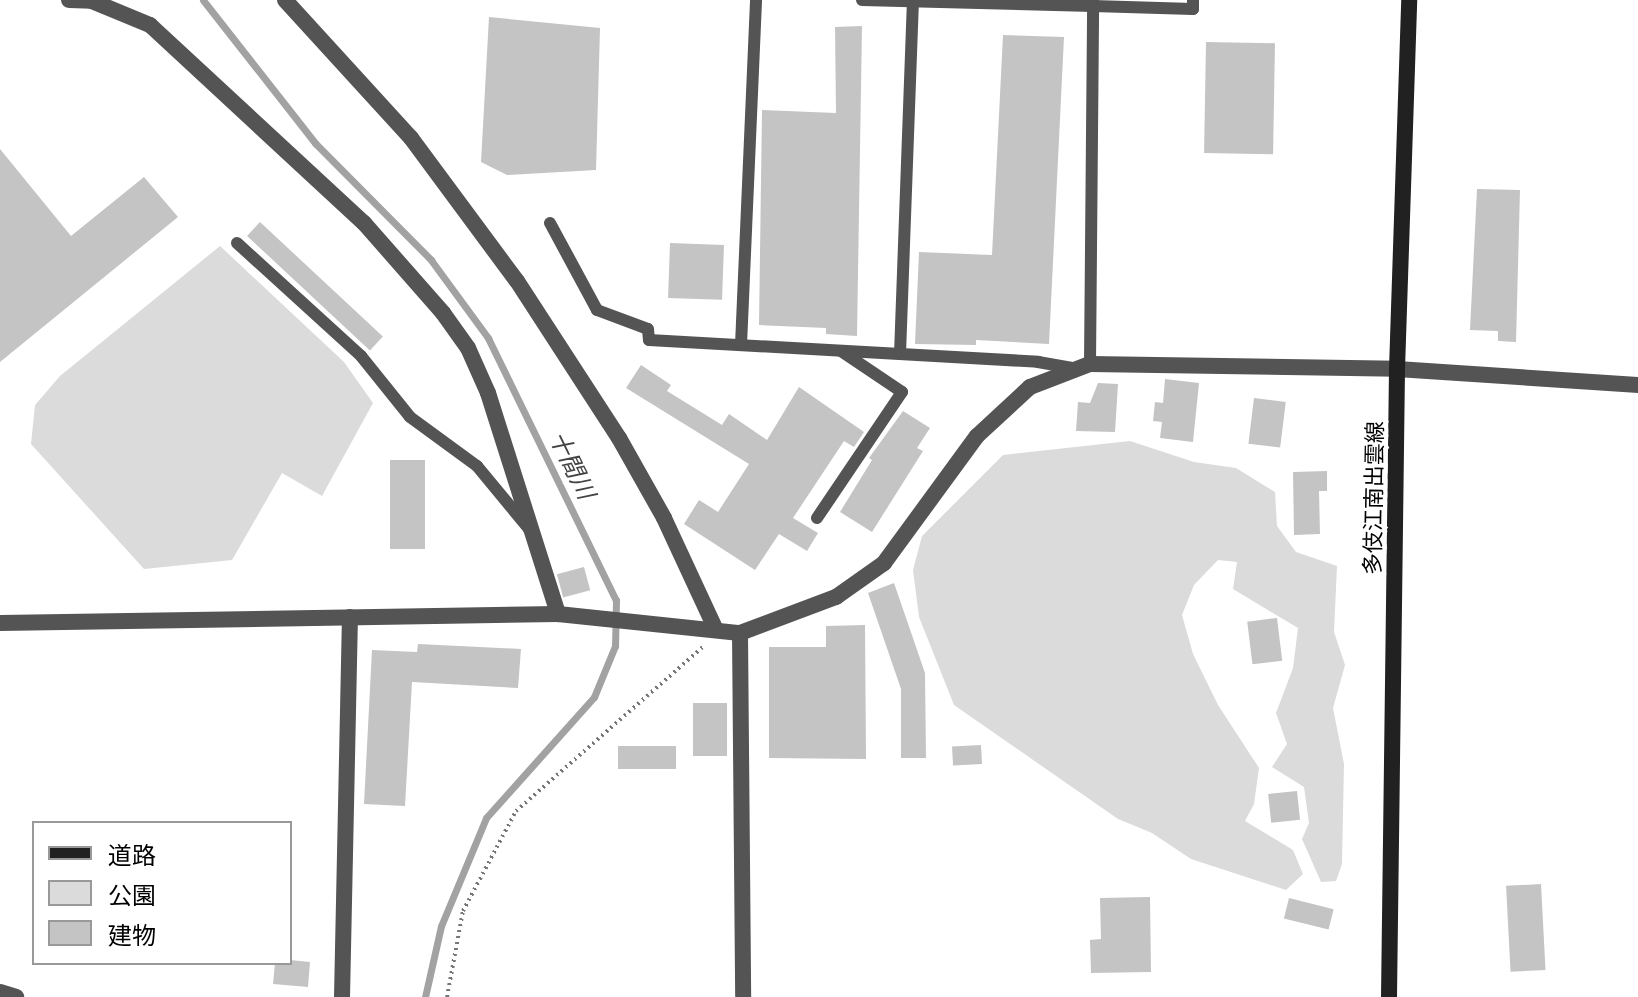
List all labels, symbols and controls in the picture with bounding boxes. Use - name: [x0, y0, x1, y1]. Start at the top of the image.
- street label: 多伎江南出雲線: [1359, 421, 1389, 575]
- water label: 十間川: [543, 426, 601, 504]
- legend: [32, 821, 292, 965]
- text: 道路: [108, 841, 156, 870]
- text: 公園: [108, 881, 156, 910]
- text: 建物: [108, 921, 156, 950]

